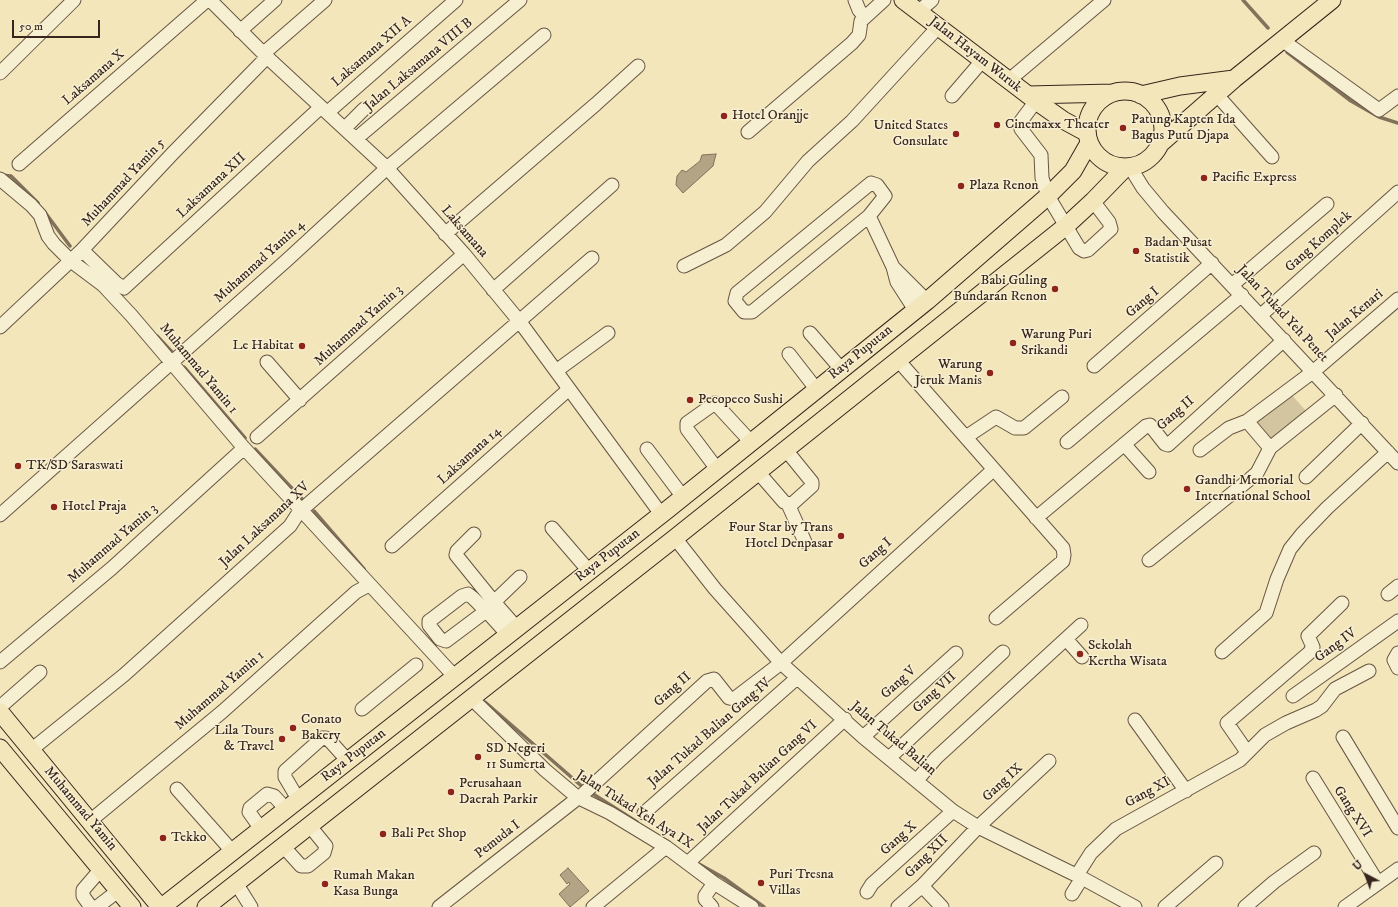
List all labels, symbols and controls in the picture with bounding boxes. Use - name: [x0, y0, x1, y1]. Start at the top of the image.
- scale bar: [14, 12, 102, 38]
- street label: Laksamana XII A: [329, 13, 415, 91]
- street label: Jalan Hayam Wuruk: [925, 14, 1025, 96]
- street label: Jalan Laksamana VIII B: [361, 15, 477, 115]
- text: 50 m: [19, 19, 43, 34]
- street label: Laksamana X: [60, 47, 128, 109]
- place label: Hotel Oranjje: [732, 108, 809, 124]
- marker: Hotel Oranjje: [719, 111, 729, 121]
- place label: Patung Kapten Ida Bagus Putu Djapa: [1131, 112, 1235, 144]
- place label: Cinemaxx Theater: [1005, 117, 1109, 133]
- place label: United States Consulate: [874, 118, 948, 150]
- marker: Cinemaxx Theater: [992, 120, 1002, 130]
- marker: Patung Kapten Ida Bagus Putu Djapa: [1118, 123, 1128, 133]
- marker: United States Consulate: [951, 129, 961, 139]
- street label: Muhammad Yamin 5: [79, 135, 169, 231]
- street label: Laksamana XII: [174, 150, 250, 222]
- place label: Pacific Express: [1212, 170, 1297, 186]
- marker: Pacific Express: [1199, 173, 1209, 183]
- place label: Plaza Renon: [969, 178, 1039, 194]
- marker: Plaza Renon: [956, 181, 966, 191]
- street label: Laksamana: [437, 203, 491, 261]
- street label: Gang Komplek: [1282, 208, 1356, 276]
- street label: Muhammad Yamin 4: [211, 217, 309, 307]
- place label: Badan Pusat Statistik: [1144, 235, 1212, 268]
- marker: Badan Pusat Statistik: [1131, 246, 1141, 256]
- street label: Jalan Tukad Yeh Penet: [1233, 262, 1331, 366]
- place label: Babi Guling Bundaran Renon: [953, 273, 1047, 306]
- street label: Muhammad Yamin 3: [311, 282, 407, 370]
- marker: Babi Guling Bundaran Renon: [1050, 284, 1060, 294]
- street label: Gang I: [1123, 284, 1163, 322]
- street label: Jalan Kenari: [1323, 286, 1387, 344]
- street label: Muhammad Yamin 1: [155, 320, 241, 418]
- street label: Raya Puputan: [826, 322, 896, 384]
- place label: Warung Puri Srikandi: [1021, 327, 1092, 360]
- place label: Le Habitat: [232, 338, 294, 354]
- marker: Warung Puri Srikandi: [1008, 338, 1018, 348]
- marker: Le Habitat: [297, 341, 307, 351]
- place label: Warung Jeruk Manis: [915, 357, 982, 390]
- marker: Warung Jeruk Manis: [985, 368, 995, 378]
- place label: Pecopeco Sushi: [698, 392, 783, 408]
- street label: Gang II: [1154, 393, 1198, 435]
- marker: Pecopeco Sushi: [685, 395, 695, 405]
- street label: Laksamana 14: [435, 423, 505, 489]
- place label: TK/SD Saraswati: [26, 458, 123, 474]
- marker: TK/SD Saraswati: [13, 461, 23, 471]
- place label: Gandhi Memorial International School: [1195, 473, 1311, 506]
- street label: Jalan Laksamana XV: [216, 479, 314, 571]
- marker: Gandhi Memorial International School: [1182, 484, 1192, 494]
- place label: Hotel Praja: [62, 499, 126, 515]
- street label: Muhammad Yamin 3: [65, 501, 161, 587]
- marker: Hotel Praja: [49, 502, 59, 512]
- place label: Four Star by Trans Hotel Denpasar: [729, 520, 833, 552]
- street label: Raya Puputan: [572, 526, 644, 586]
- marker: Four Star by Trans Hotel Denpasar: [836, 531, 846, 541]
- street label: Gang I: [856, 535, 896, 573]
- street label: Gang IV: [1312, 625, 1360, 667]
- place label: Sekolah Kertha Wisata: [1088, 638, 1167, 670]
- street label: Muhammad Yamin 1: [172, 648, 268, 734]
- marker: Sekolah Kertha Wisata: [1075, 649, 1085, 659]
- street label: Gang V: [878, 663, 920, 703]
- street label: Gang II: [651, 669, 695, 711]
- street label: Gang VII: [910, 669, 960, 717]
- street label: Jalan Tukad Balian Gang IV: [645, 675, 775, 791]
- street label: Jalan Tukad Balian: [847, 698, 939, 780]
- place label: Conato Bakery: [301, 712, 342, 744]
- street label: Jalan Tukad Balian Gang VI: [695, 717, 821, 837]
- place label: Lila Tours & Travel: [215, 723, 274, 756]
- marker: Conato Bakery: [288, 723, 298, 733]
- street label: Raya Puputan: [318, 726, 390, 786]
- marker: Lila Tours & Travel: [277, 734, 287, 744]
- place label: SD Negeri 11 Sumerta: [486, 741, 545, 774]
- marker: SD Negeri 11 Sumerta: [473, 752, 483, 762]
- street label: Gang IX: [979, 760, 1027, 806]
- street label: Muhammad Yamin: [40, 763, 120, 855]
- street label: Jalan Tukad Yeh Aya IX: [572, 767, 696, 853]
- street label: Gang XI: [1123, 774, 1173, 812]
- place label: Perusahaan Daerah Parkir: [459, 776, 538, 808]
- street label: Gang XVI: [1329, 783, 1375, 841]
- marker: Perusahaan Daerah Parkir: [446, 787, 456, 797]
- street label: Pemuda I: [472, 817, 524, 863]
- street label: Gang X: [877, 818, 921, 860]
- place label: Bali Pet Shop: [391, 826, 466, 842]
- marker: Bali Pet Shop: [378, 829, 388, 839]
- place label: Tekko: [171, 830, 207, 846]
- street label: Gang XII: [902, 832, 952, 882]
- marker: Tekko: [158, 833, 168, 843]
- north arrow: [1346, 855, 1386, 895]
- text: U: [1350, 858, 1366, 874]
- place label: Puri Tresna Villas: [769, 867, 834, 900]
- place label: Rumah Makan Kasa Bunga: [333, 868, 415, 900]
- marker: Puri Tresna Villas: [756, 878, 766, 888]
- marker: Rumah Makan Kasa Bunga: [320, 879, 330, 889]

